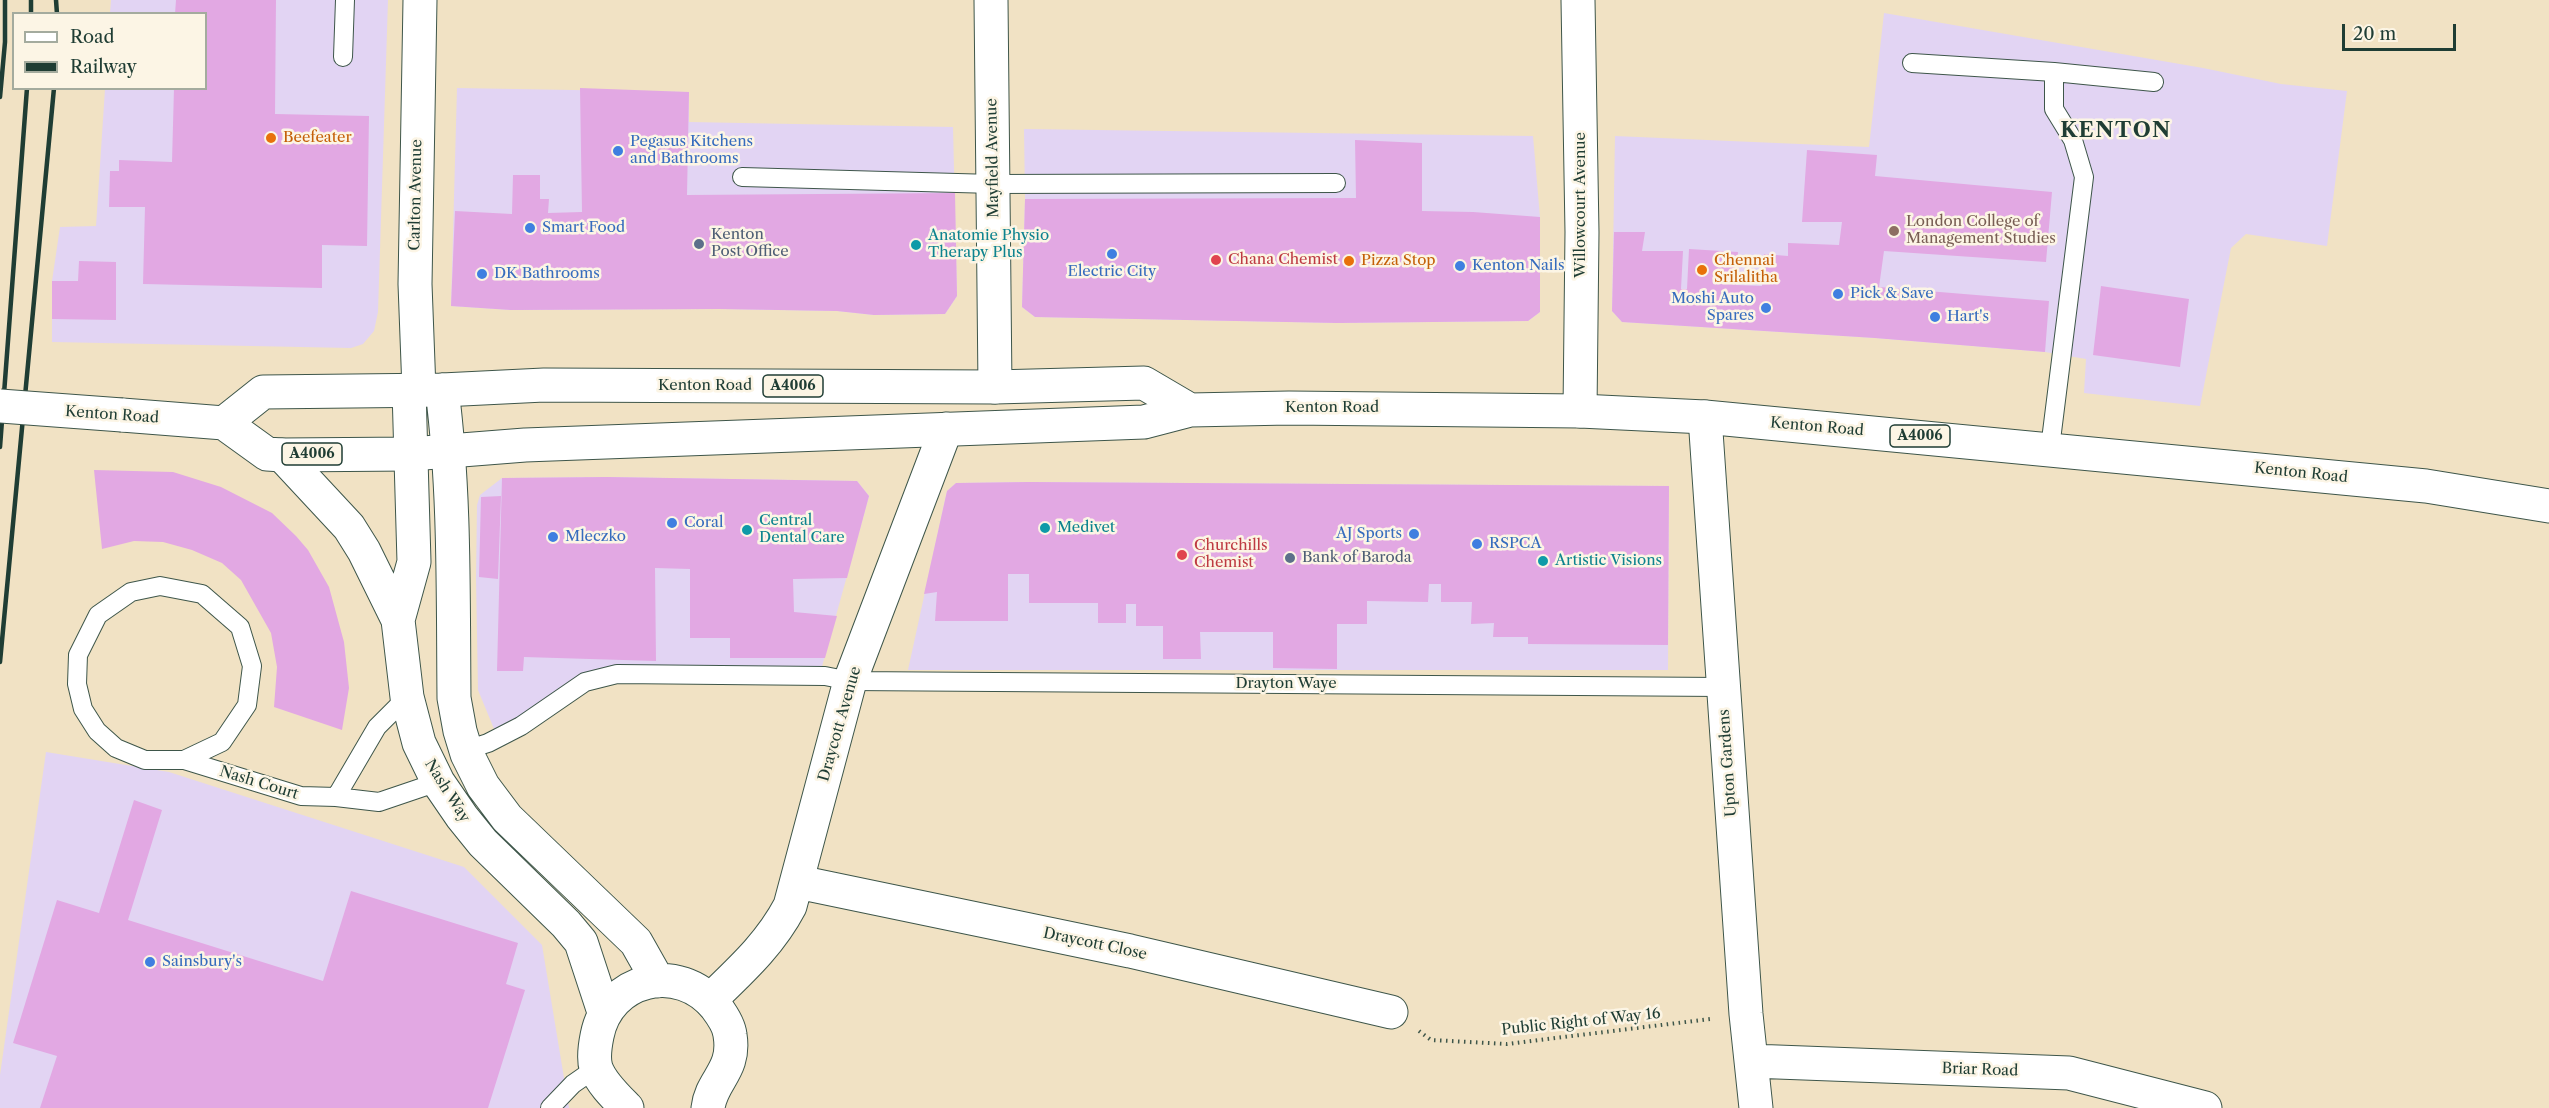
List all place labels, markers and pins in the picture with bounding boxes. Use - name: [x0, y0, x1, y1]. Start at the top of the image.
- place label: Beefeater: [283, 129, 352, 147]
- marker: Beefeater: [264, 131, 278, 145]
- place label: Pegasus Kitchens and Bathrooms: [630, 133, 753, 168]
- marker: Pegasus Kitchens and Bathrooms: [611, 144, 625, 158]
- place label: London College of Management Studies: [1906, 213, 2056, 248]
- place label: Smart Food: [542, 219, 625, 237]
- marker: Smart Food: [523, 221, 537, 235]
- marker: London College of Management Studies: [1887, 224, 1901, 238]
- place label: Kenton Post Office: [711, 226, 789, 261]
- place label: Anatomie Physio Therapy Plus: [928, 227, 1049, 262]
- marker: Kenton Post Office: [692, 237, 706, 251]
- marker: Anatomie Physio Therapy Plus: [909, 238, 923, 252]
- marker: Electric City: [1105, 247, 1119, 261]
- place label: Chana Chemist: [1228, 251, 1338, 269]
- place label: Pizza Stop: [1361, 252, 1436, 270]
- place label: Chennai Srilalitha: [1714, 252, 1778, 287]
- marker: Chana Chemist: [1209, 253, 1223, 267]
- marker: Pizza Stop: [1342, 254, 1356, 268]
- place label: Kenton Nails: [1472, 257, 1564, 275]
- marker: Kenton Nails: [1453, 259, 1467, 273]
- place label: Electric City: [1068, 263, 1156, 281]
- marker: Chennai Srilalitha: [1695, 263, 1709, 277]
- place label: DK Bathrooms: [494, 265, 600, 283]
- marker: DK Bathrooms: [475, 267, 489, 281]
- place label: Pick & Save: [1850, 285, 1934, 303]
- marker: Pick & Save: [1831, 287, 1845, 301]
- place label: Moshi Auto Spares: [1671, 290, 1754, 325]
- marker: Moshi Auto Spares: [1759, 301, 1773, 315]
- place label: Hart's: [1947, 308, 1989, 326]
- marker: Hart's: [1928, 310, 1942, 324]
- place label: Central Dental Care: [759, 512, 845, 547]
- place label: Coral: [684, 514, 723, 532]
- marker: Coral: [665, 516, 679, 530]
- place label: Medivet: [1057, 519, 1115, 537]
- marker: Medivet: [1038, 521, 1052, 535]
- marker: Central Dental Care: [740, 523, 754, 537]
- place label: AJ Sports: [1336, 525, 1402, 543]
- marker: AJ Sports: [1407, 527, 1421, 541]
- place label: Mleczko: [565, 528, 626, 546]
- marker: Mleczko: [546, 530, 560, 544]
- place label: RSPCA: [1489, 535, 1542, 553]
- place label: Churchills Chemist: [1194, 537, 1268, 572]
- marker: RSPCA: [1470, 537, 1484, 551]
- marker: Churchills Chemist: [1175, 548, 1189, 562]
- place label: Bank of Baroda: [1302, 549, 1412, 567]
- marker: Bank of Baroda: [1283, 551, 1297, 565]
- place label: Artistic Visions: [1555, 552, 1662, 570]
- marker: Artistic Visions: [1536, 554, 1550, 568]
- place label: Sainsbury's: [162, 953, 242, 971]
- marker: Sainsbury's: [143, 955, 157, 969]

